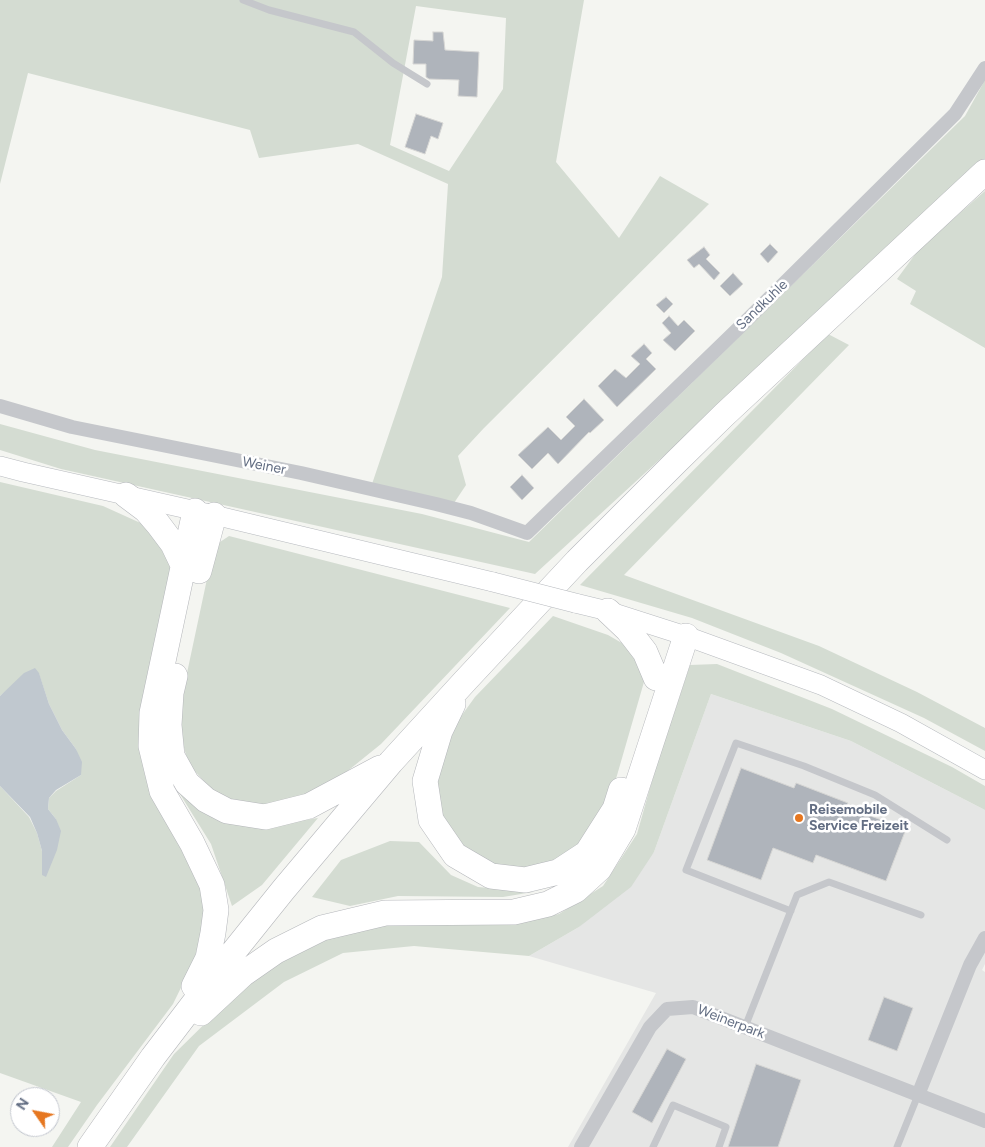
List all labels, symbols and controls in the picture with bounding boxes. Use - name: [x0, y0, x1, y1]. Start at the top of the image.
- street label: Sandkuhle: [733, 276, 791, 334]
- street label: Weiner: [241, 454, 287, 478]
- place label: Reisemobile Service Freizeit: [809, 802, 909, 834]
- marker: Reisemobile Service Freizeit: [793, 812, 805, 824]
- street label: Weinerpark: [695, 1001, 767, 1043]
- north arrow: [10, 1087, 60, 1137]
- text: N: [13, 1095, 33, 1113]

